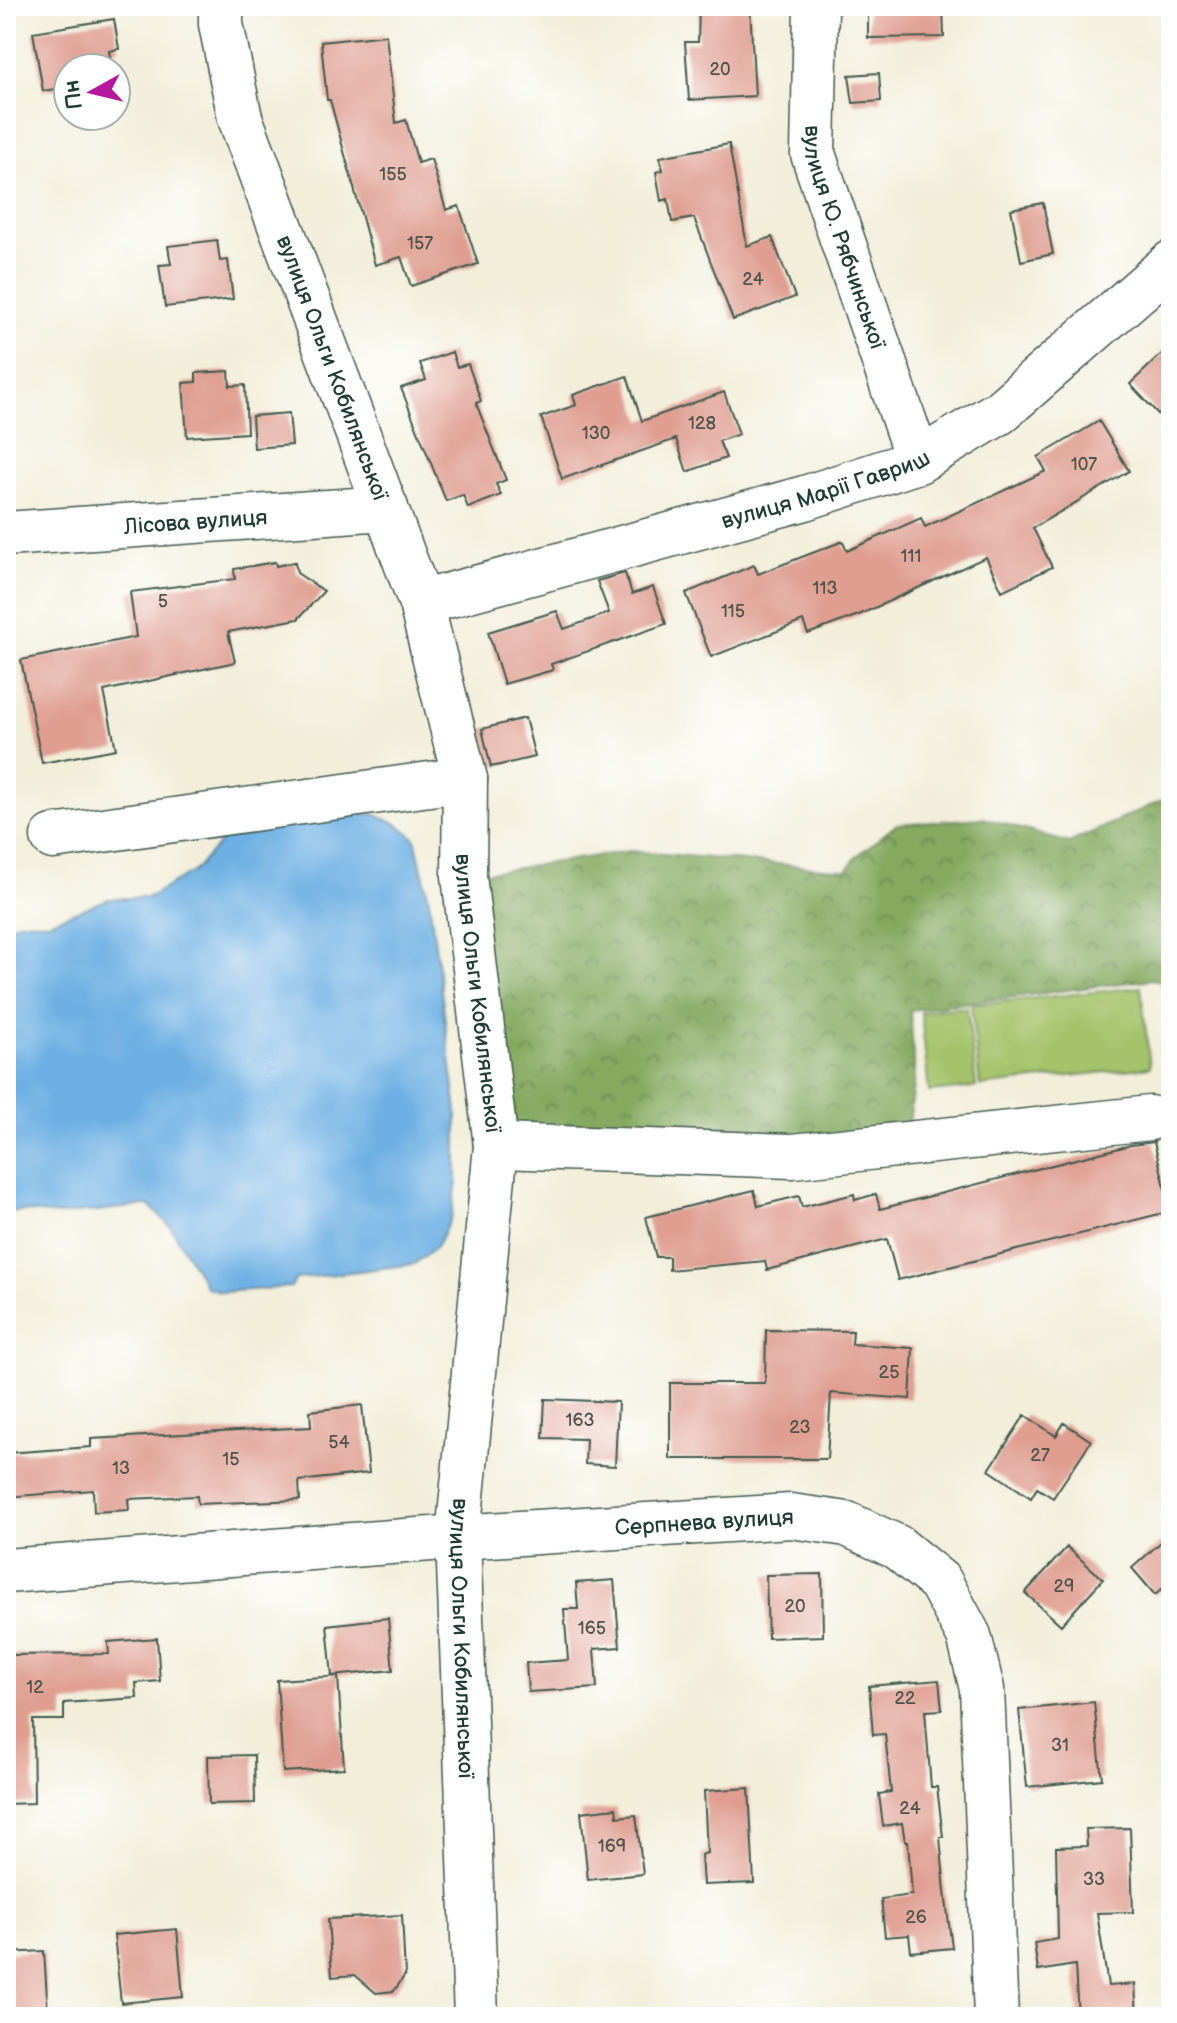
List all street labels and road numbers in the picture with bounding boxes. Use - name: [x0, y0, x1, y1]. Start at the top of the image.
- street label: вулиця Ю. Рябчинської: [798, 125, 891, 353]
- street label: вулиця Ольги Кобилянської: [270, 232, 394, 505]
- street label: вулиця Марії Гавриш: [719, 445, 935, 535]
- street label: Лісова вулиця: [122, 504, 268, 541]
- street label: вулиця Ольги Кобилянської: [449, 854, 506, 1135]
- street label: вулиця Ольги Кобилянської: [443, 1497, 479, 1780]
- street label: Серпнева вулиця: [614, 1504, 795, 1542]

